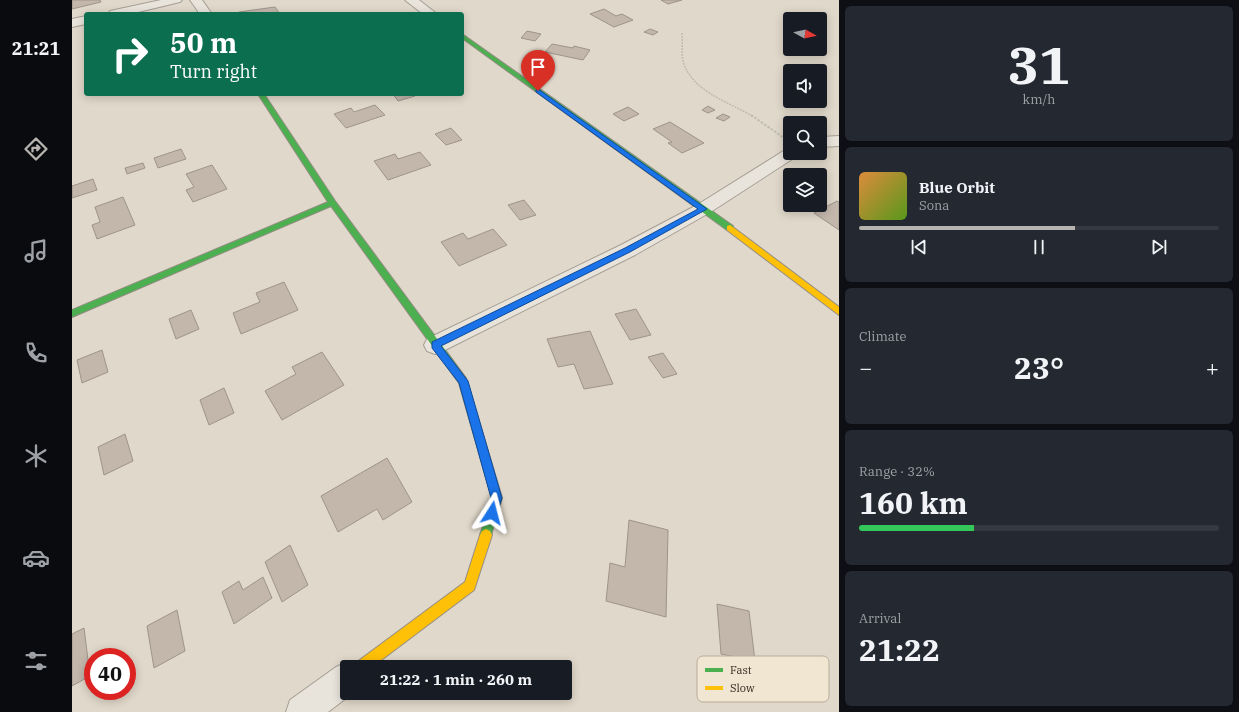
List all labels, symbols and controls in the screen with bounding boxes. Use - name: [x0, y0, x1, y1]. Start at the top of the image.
- north arrow: [783, 12, 827, 56]
- map controls: [783, 12, 827, 212]
- text: 50 m: [170, 24, 237, 61]
- icon: right: [104, 28, 156, 80]
- text: 31: [1008, 31, 1070, 98]
- text: 21:21: [12, 37, 60, 60]
- pin: [521, 50, 555, 91]
- icon: arrive: [527, 56, 549, 78]
- text: Turn right: [170, 60, 257, 83]
- button: sound: [783, 64, 827, 108]
- text: km/h: [1023, 91, 1055, 108]
- button: search: [783, 116, 827, 160]
- icon: directions: [22, 135, 50, 163]
- button: layers: [783, 168, 827, 212]
- text: Blue Orbit: [919, 178, 995, 197]
- text: Sona: [919, 197, 949, 214]
- icon: previous: [908, 236, 930, 258]
- icon: pause: [1028, 236, 1050, 258]
- icon: next: [1148, 236, 1170, 258]
- icon: music: [22, 237, 50, 265]
- text: Climate: [859, 328, 906, 345]
- icon: phone: [22, 339, 50, 367]
- text: 23°: [1014, 348, 1064, 387]
- text: −: [859, 353, 872, 382]
- text: +: [1206, 353, 1219, 382]
- icon: climate: [22, 442, 50, 470]
- text: Range · 32%: [859, 463, 935, 480]
- text: 160 km: [859, 483, 968, 522]
- position arrow: [471, 492, 513, 534]
- icon: car: [22, 544, 50, 572]
- text: Arrival: [859, 610, 901, 627]
- text: 21:22: [859, 630, 940, 669]
- icon: filters: [22, 647, 50, 675]
- speed limit sign: 40: [84, 648, 136, 700]
- legend: [697, 656, 829, 702]
- text: Fast: [730, 663, 752, 677]
- text: 21:22 · 1 min · 260 m: [380, 670, 532, 689]
- text: Slow: [730, 681, 755, 695]

